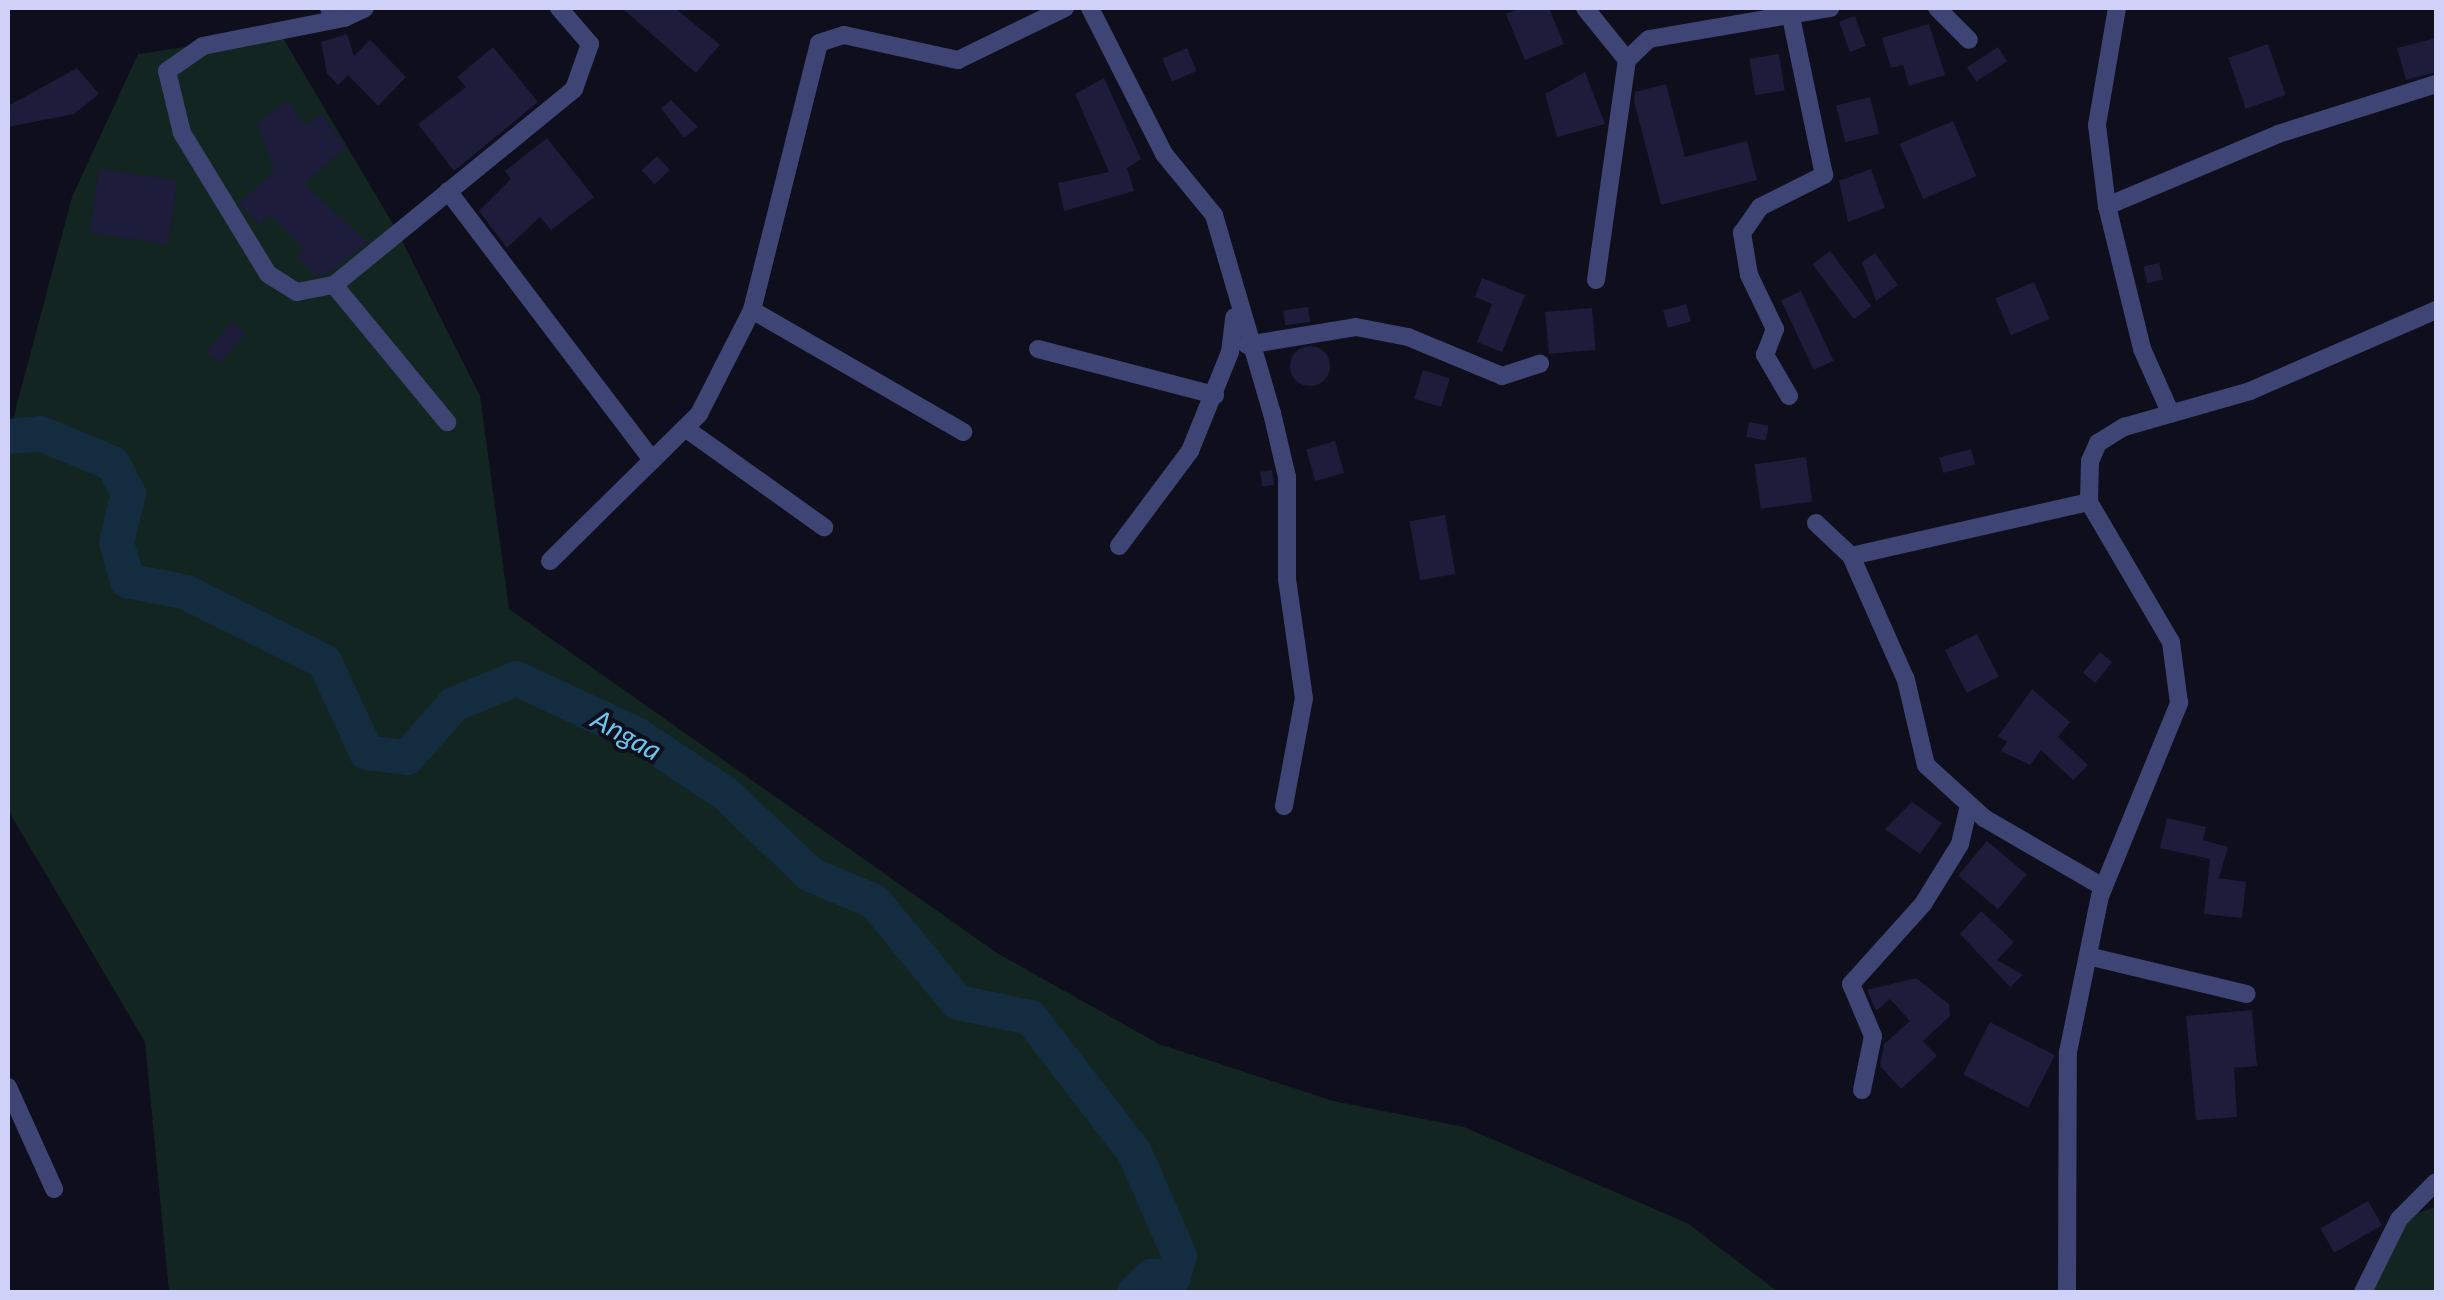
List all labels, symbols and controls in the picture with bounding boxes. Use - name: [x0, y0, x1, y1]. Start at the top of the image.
- water label: Angaa: [586, 701, 668, 767]

